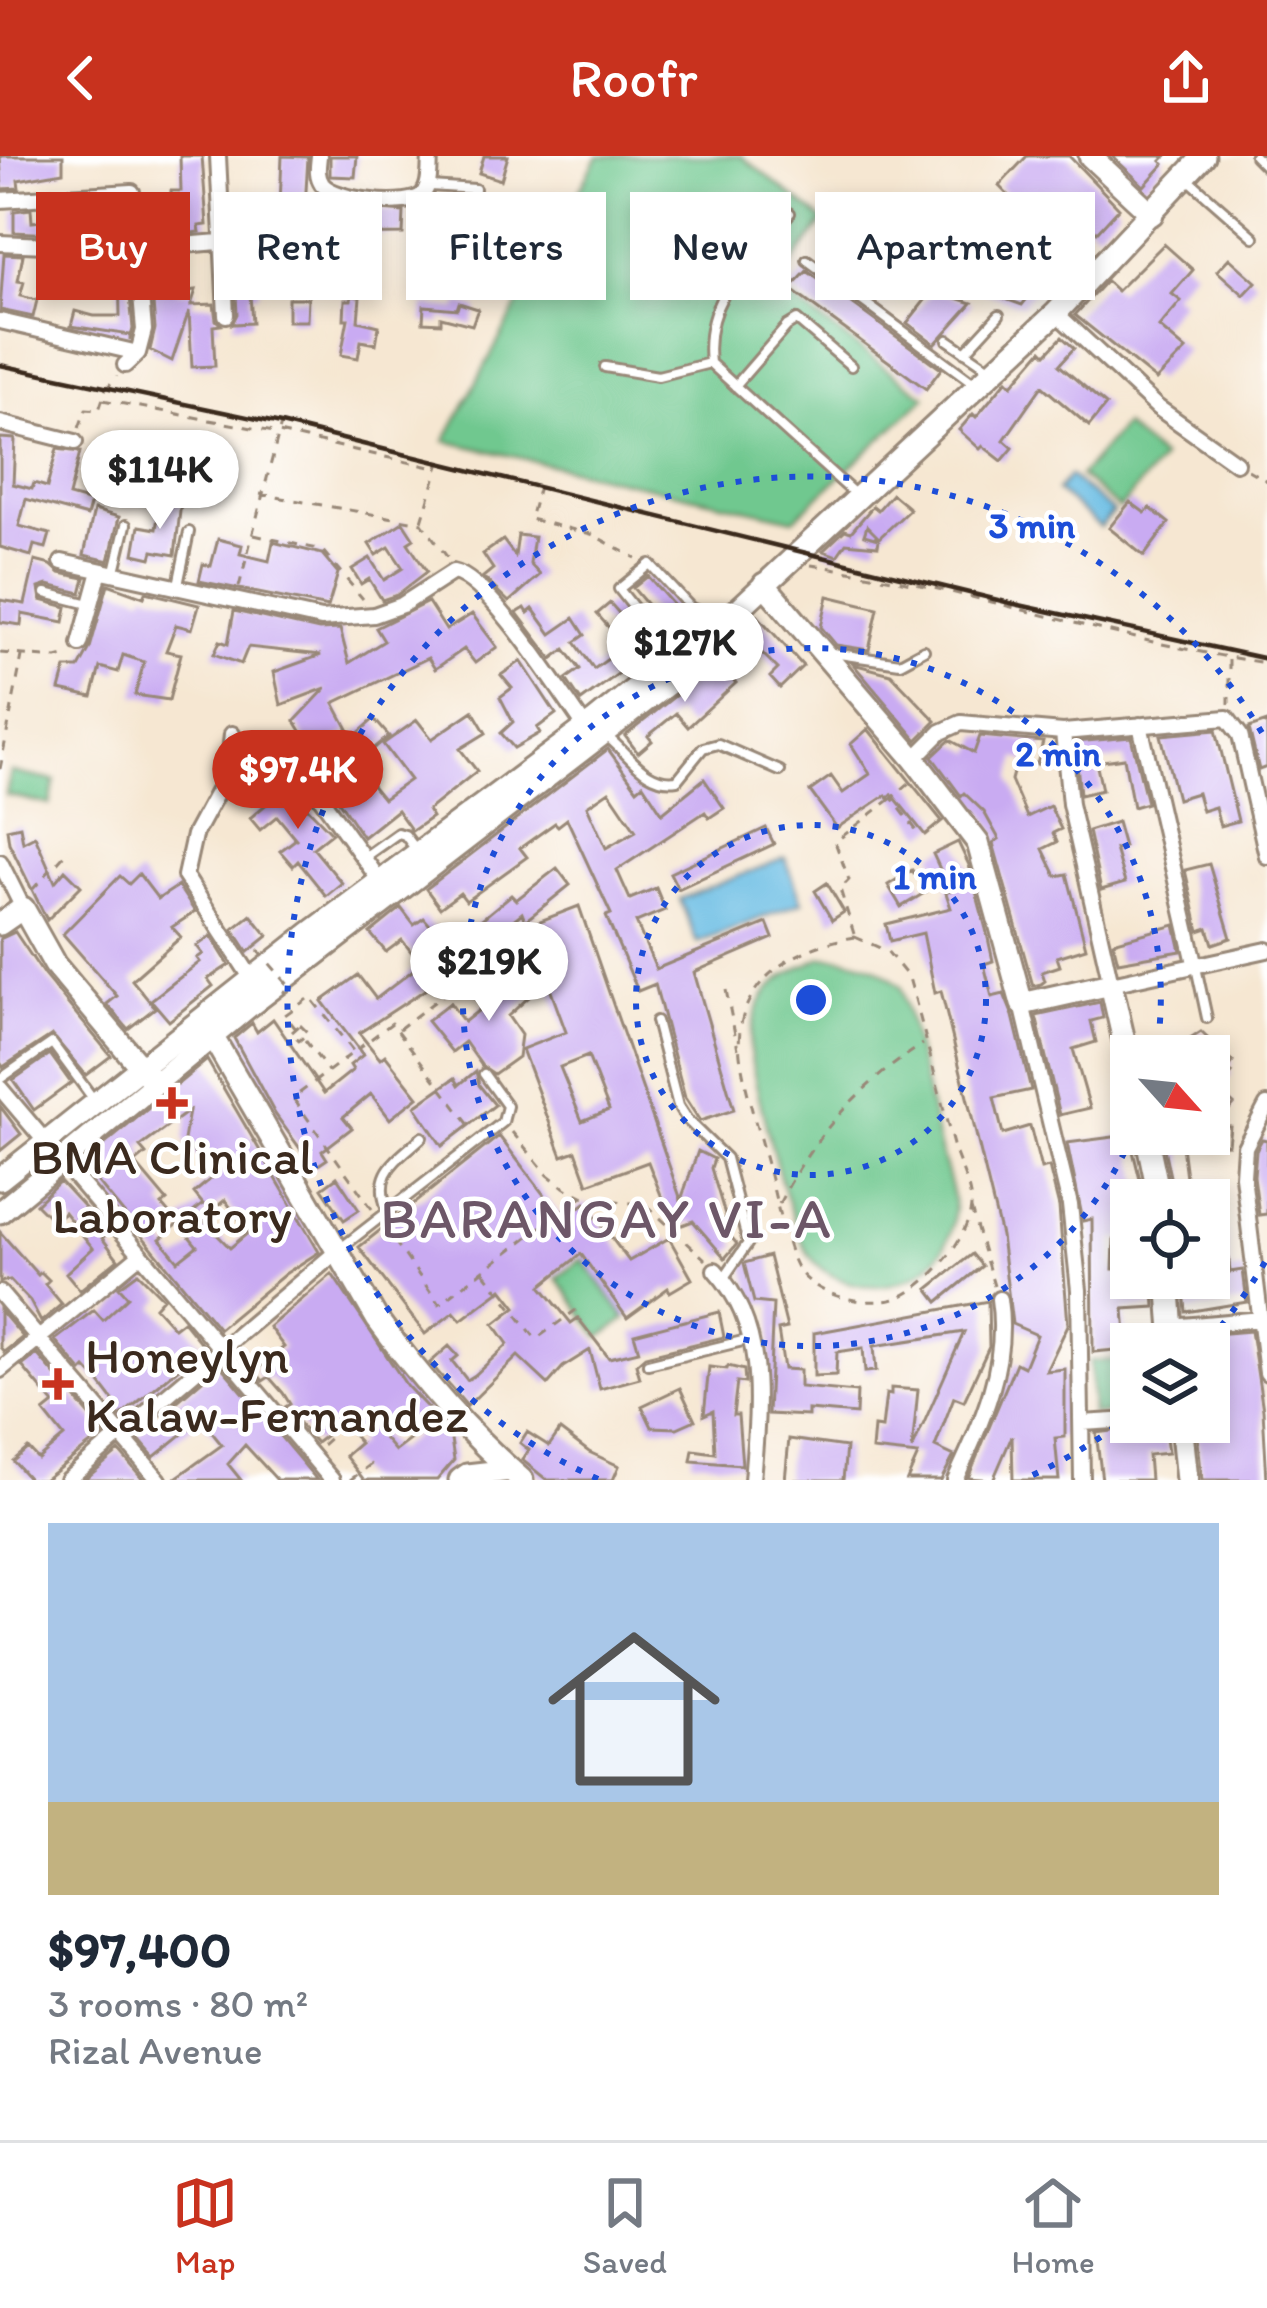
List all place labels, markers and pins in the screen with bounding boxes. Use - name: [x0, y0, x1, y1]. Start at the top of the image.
- pin: $114K: [76, 430, 244, 532]
- pin: $127K: [601, 603, 769, 705]
- pin: $97.4K: [200, 730, 396, 832]
- pin: $219K: [405, 922, 573, 1024]
- centre of rings: [790, 979, 832, 1021]
- marker: BMA Clinical Laboratory: [156, 1087, 188, 1119]
- place label: BMA Clinical Laboratory: [30, 1126, 314, 1246]
- place label: Honeylyn Kalaw-Fernandez: [85, 1325, 468, 1445]
- marker: Honeylyn Kalaw-Fernandez: [42, 1368, 74, 1400]

